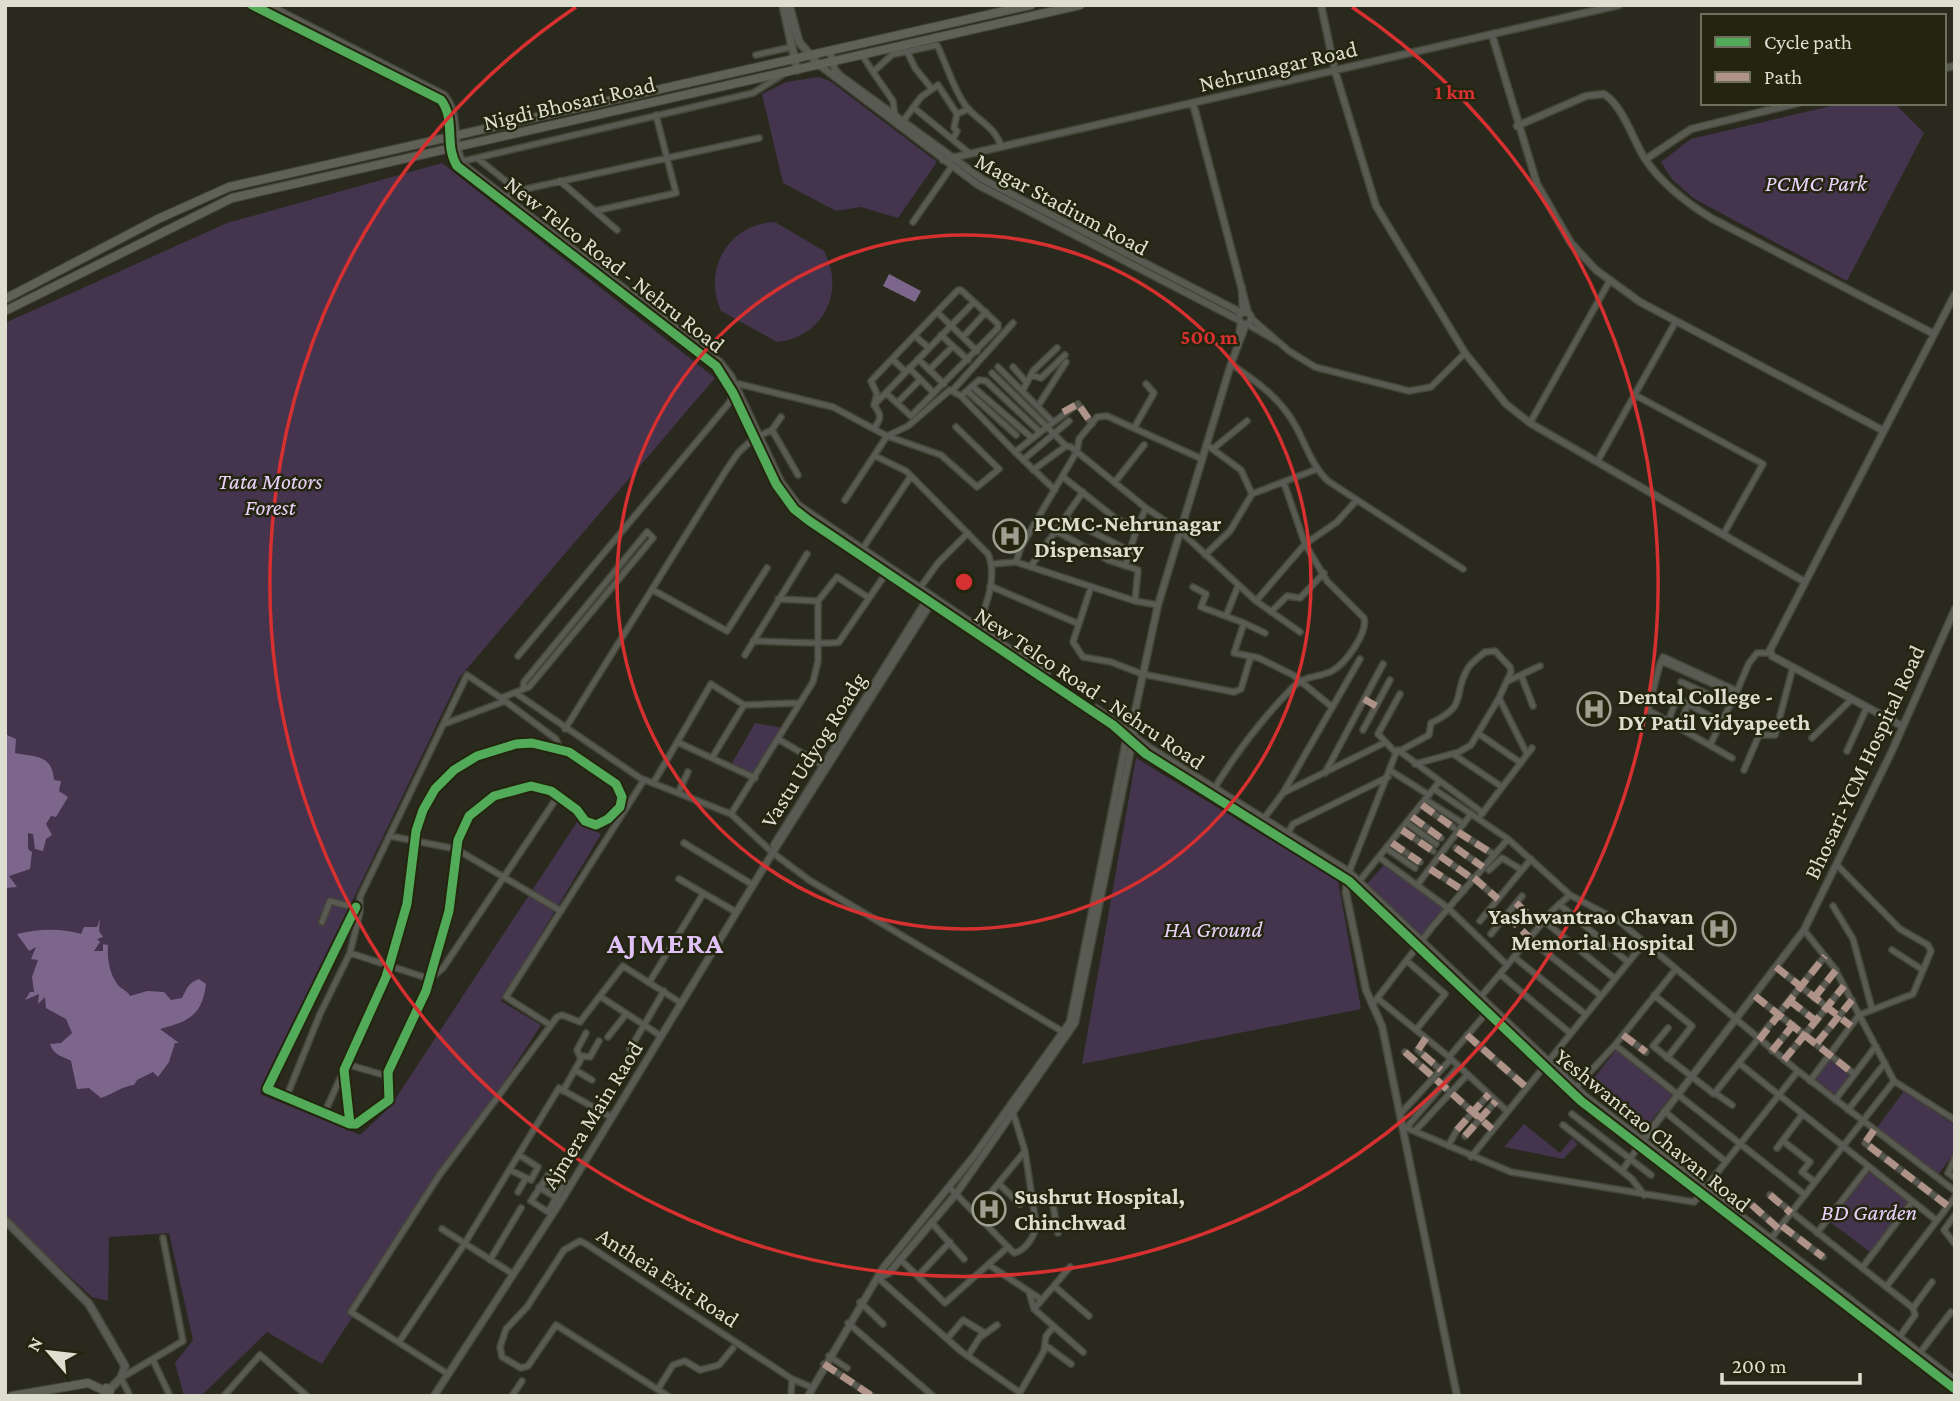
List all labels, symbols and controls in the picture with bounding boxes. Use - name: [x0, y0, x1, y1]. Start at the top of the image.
- legend: [1701, 14, 1946, 105]
- text: Cycle path: [1764, 30, 1852, 54]
- street label: Nehrunagar Road: [1196, 35, 1360, 97]
- text: Path: [1764, 65, 1802, 89]
- street label: Nigdi Bhosari Road: [480, 71, 658, 135]
- text: 1 km: [1434, 80, 1476, 104]
- street label: Magar Stadium Road: [971, 147, 1153, 261]
- street label: New Telco Road - Nehru Road: [500, 170, 730, 358]
- park label: PCMC Park: [1765, 170, 1868, 196]
- text: 500 m: [1180, 325, 1238, 349]
- park label: Tata Motors Forest: [218, 468, 323, 520]
- place label: PCMC-Nehrunagar Dispensary: [1034, 510, 1221, 562]
- hospital icon: PCMC-Nehrunagar Dispensary: [991, 517, 1029, 555]
- centre of rings: [952, 570, 976, 594]
- street label: New Telco Road - Nehru Road: [970, 601, 1210, 775]
- street label: Bhosari-YCM Hospital Road: [1798, 641, 1930, 883]
- street label: Vastu Udyog Roadg: [755, 668, 871, 832]
- place label: Dental College - DY Patil Vidyapeeth: [1618, 683, 1811, 735]
- hospital icon: Dental College - DY Patil Vidyapeeth: [1575, 690, 1613, 728]
- place label: Yashwantrao Chavan Memorial Hospital: [1488, 903, 1694, 955]
- hospital icon: Yashwantrao Chavan Memorial Hospital: [1700, 910, 1738, 948]
- park label: HA Ground: [1164, 916, 1263, 942]
- district label: AJMERA: [606, 926, 725, 959]
- street label: Ajmera Main Raod: [536, 1036, 648, 1194]
- street label: Yeshwantrao Chavan Road: [1550, 1043, 1756, 1217]
- place label: Sushrut Hospital, Chinchwad: [1014, 1183, 1185, 1235]
- hospital icon: Sushrut Hospital, Chinchwad: [970, 1190, 1008, 1228]
- park label: BD Garden: [1821, 1199, 1917, 1225]
- street label: Antheia Exit Road: [592, 1221, 744, 1333]
- north arrow: [14, 1317, 84, 1387]
- text: N: [22, 1334, 47, 1355]
- scale bar: [1722, 1342, 1860, 1386]
- text: 200 m: [1732, 1354, 1787, 1378]

